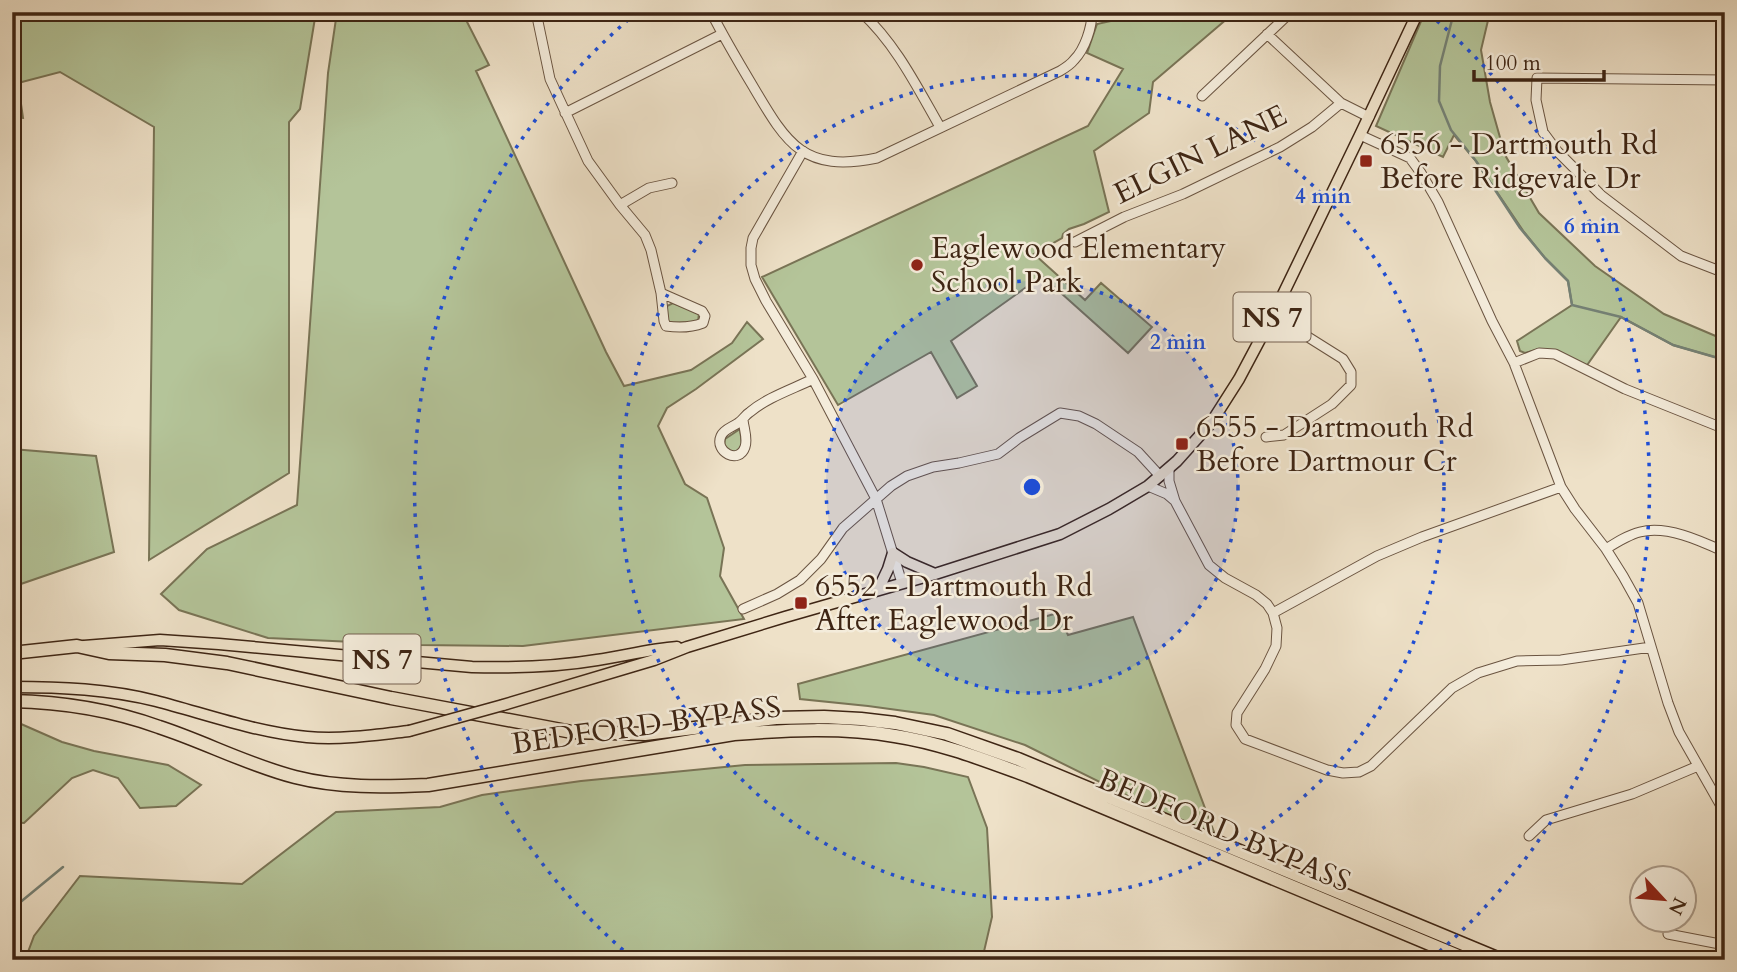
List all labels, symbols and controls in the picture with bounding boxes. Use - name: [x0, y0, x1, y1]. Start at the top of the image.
- scale bar: [1474, 38, 1604, 82]
- text: 100 m: [1485, 49, 1541, 78]
- street label: ELGIN LANE: [1107, 95, 1294, 214]
- place label: 6556 - Dartmouth Rd Before Ridgevale Dr: [1380, 124, 1658, 199]
- marker: 6556 - Dartmouth Rd Before Ridgevale Dr: [1358, 153, 1374, 169]
- text: 4 min: [1295, 182, 1351, 211]
- text: 6 min: [1564, 212, 1620, 241]
- place label: Eaglewood Elementary School Park: [931, 228, 1226, 303]
- marker: Eaglewood Elementary School Park: [909, 257, 925, 273]
- road number: NS 7: [1234, 292, 1310, 342]
- text: 2 min: [1150, 328, 1206, 357]
- place label: 6555 - Dartmouth Rd Before Dartmour Cr: [1196, 407, 1474, 482]
- marker: 6555 - Dartmouth Rd Before Dartmour Cr: [1174, 436, 1190, 452]
- centre of rings: [1020, 475, 1044, 499]
- place label: 6552 - Dartmouth Rd After Eaglewood Dr: [815, 566, 1093, 641]
- marker: 6552 - Dartmouth Rd After Eaglewood Dr: [793, 595, 809, 611]
- road number: NS 7: [344, 634, 420, 684]
- street label: BEDFORD BYPASS: [509, 686, 783, 765]
- street label: BEDFORD BYPASS: [1091, 759, 1357, 902]
- north arrow: [1628, 864, 1698, 934]
- text: N: [1662, 893, 1693, 920]

